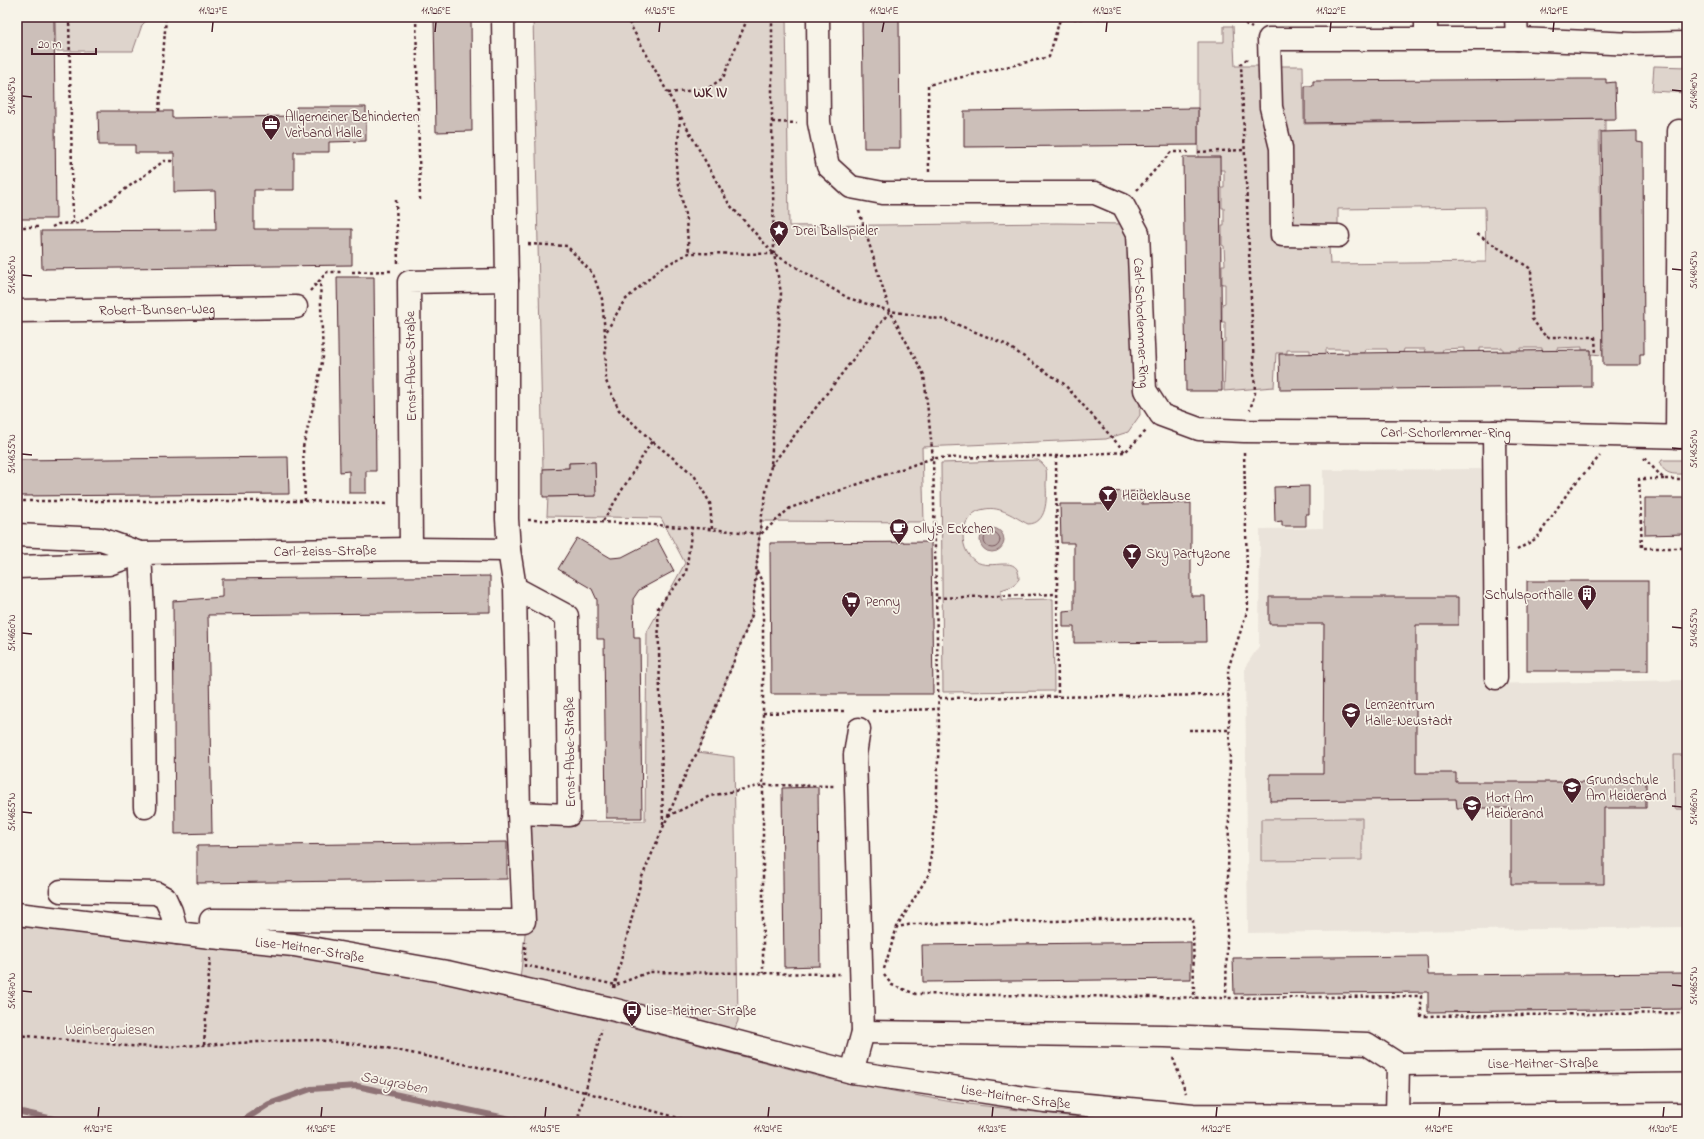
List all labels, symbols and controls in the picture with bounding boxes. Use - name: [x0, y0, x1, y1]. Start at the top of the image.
- text: 11.927°E: [198, 4, 228, 19]
- text: 11.926°E: [421, 4, 451, 19]
- text: 11.925°E: [645, 4, 675, 19]
- text: 11.924°E: [869, 4, 899, 19]
- text: 11.923°E: [1092, 4, 1122, 19]
- text: 11.922°E: [1316, 4, 1346, 19]
- text: 11.921°E: [1540, 4, 1568, 19]
- scale bar: [32, 30, 96, 56]
- text: 20 m: [38, 36, 61, 54]
- text: 51.4840°N: [1687, 72, 1702, 109]
- text: 51.4845°N: [5, 77, 20, 115]
- district label: WK IV: [693, 82, 728, 104]
- place label: Allgemeiner Behinderten Verband Halle: [284, 107, 420, 144]
- office icon: Allgemeiner Behinderten Verband Halle: [260, 113, 282, 141]
- place icon: Drei Ballspieler: [768, 219, 790, 247]
- place label: Drei Ballspieler: [792, 221, 879, 242]
- text: 51.4845°N: [1687, 251, 1702, 289]
- text: 51.4850°N: [5, 256, 20, 294]
- street label: Carl-Schorlemmer-Ring: [1127, 257, 1154, 389]
- street label: Robert-Bunsen-Weg: [99, 299, 215, 322]
- street label: Ernst-Abbe-Straße: [400, 310, 423, 421]
- street label: Carl-Schorlemmer-Ring: [1380, 423, 1511, 445]
- text: 51.4850°N: [1687, 430, 1702, 468]
- text: 51.4855°N: [5, 434, 20, 474]
- bar icon: Heideklause: [1097, 484, 1119, 512]
- place label: Heideklause: [1122, 486, 1191, 507]
- cafe icon: Olly's Eckchen: [888, 517, 910, 545]
- place label: Olly's Eckchen: [913, 519, 994, 541]
- street label: Carl-Zeiss-Straße: [274, 541, 377, 563]
- bar icon: Sky Partyzone: [1121, 542, 1143, 570]
- place label: Sky Partyzone: [1146, 544, 1231, 566]
- building icon: Schulsporthalle: [1576, 583, 1598, 611]
- place label: Schulsporthalle: [1485, 585, 1574, 606]
- supermarket icon: Penny: [840, 590, 862, 618]
- place label: Penny: [865, 592, 900, 614]
- text: 51.4855°N: [1687, 608, 1702, 648]
- text: 51.4860°N: [5, 614, 20, 651]
- place label: Lernzentrum Halle-Neustadt: [1365, 695, 1453, 732]
- street label: Ernst-Abbe-Straße: [559, 696, 582, 807]
- school or university icon: Lernzentrum Halle-Neustadt: [1340, 701, 1362, 729]
- place label: Grundschule Am Heiderand: [1586, 770, 1667, 807]
- school or university icon: Grundschule Am Heiderand: [1561, 776, 1583, 804]
- place label: Hort Am Heiderand: [1486, 788, 1544, 825]
- text: 51.4860°N: [1687, 788, 1702, 825]
- text: 51.4865°N: [5, 793, 20, 831]
- school or university icon: Hort Am Heiderand: [1461, 794, 1483, 822]
- street label: Lise-Meitner-Straße: [254, 932, 367, 969]
- text: 51.4865°N: [1687, 967, 1702, 1005]
- text: 51.4870°N: [5, 972, 20, 1009]
- bus stop icon: Lise-Meitner-Straße: [621, 999, 643, 1027]
- place label: Lise-Meitner-Straße: [646, 1001, 757, 1022]
- park label: Weinbergwiesen: [65, 1020, 155, 1042]
- street label: Lise-Meitner-Straße: [1488, 1053, 1599, 1075]
- water label: Saugraben: [358, 1066, 430, 1101]
- street label: Lise-Meitner-Straße: [959, 1080, 1072, 1115]
- text: 11.927°E: [83, 1122, 113, 1137]
- text: 11.926°E: [306, 1122, 336, 1137]
- text: 11.925°E: [530, 1122, 560, 1137]
- text: 11.924°E: [753, 1122, 783, 1137]
- text: 11.923°E: [977, 1122, 1007, 1137]
- text: 11.922°E: [1201, 1122, 1231, 1137]
- text: 11.921°E: [1425, 1122, 1453, 1137]
- text: 11.920°E: [1648, 1122, 1678, 1137]

